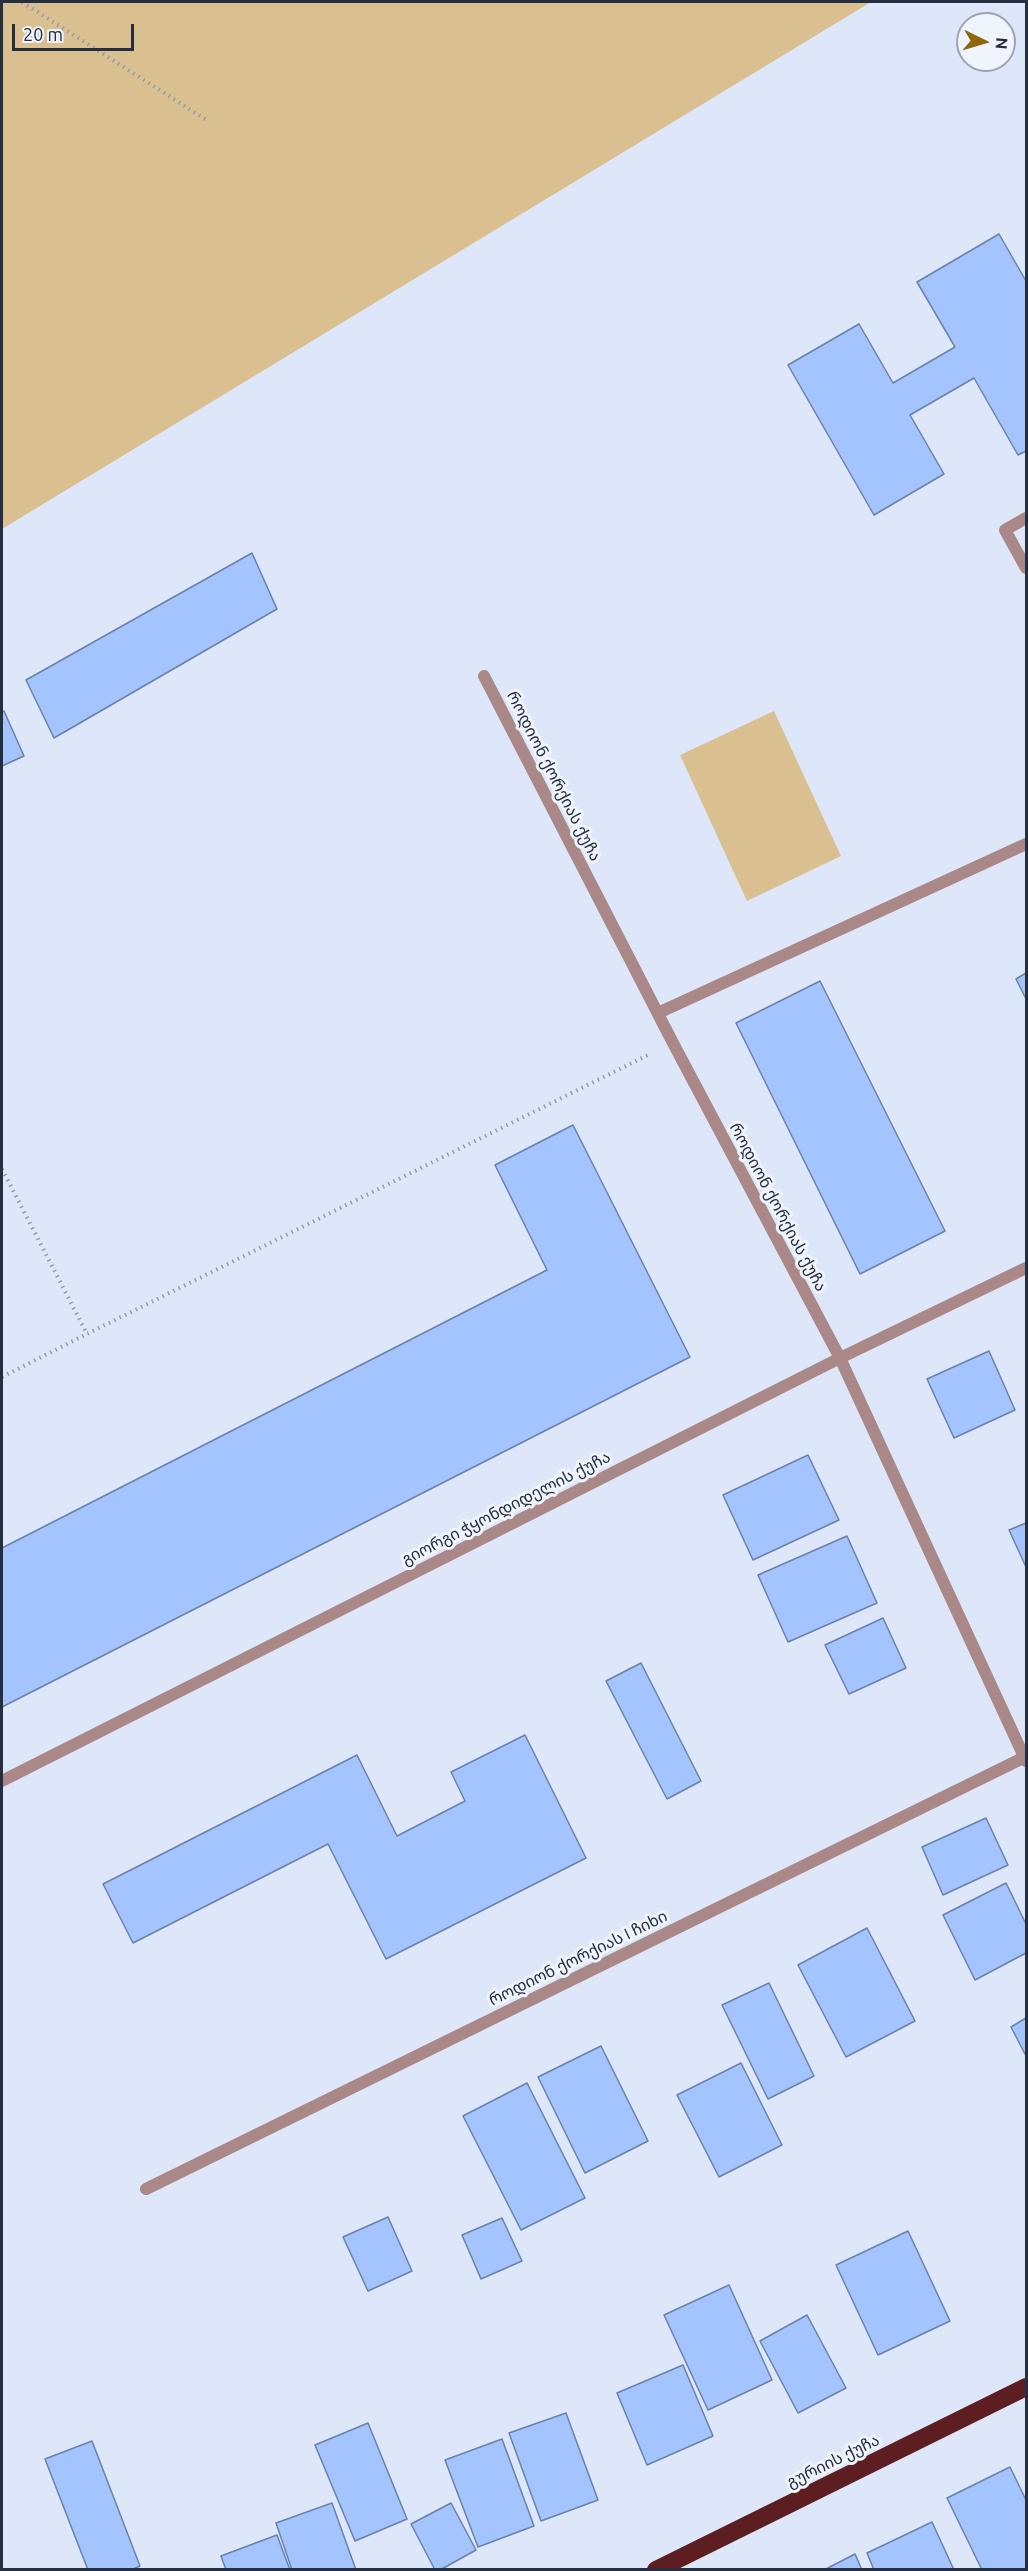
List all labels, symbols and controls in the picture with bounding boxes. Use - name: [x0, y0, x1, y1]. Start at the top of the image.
- scale bar: [15, 12, 136, 50]
- north arrow: [956, 12, 1016, 72]
- text: 20 m: [23, 24, 63, 44]
- text: N: [992, 37, 1011, 50]
- street label: როდიონ ქორქიას ქუჩა: [503, 688, 605, 864]
- street label: როდიონ ქორქიას ქუჩა: [725, 1119, 831, 1295]
- street label: გიორგი ჭყონდიდელის ქუჩა: [399, 1447, 613, 1569]
- street label: როდიონ ქორქიას I ჩიხი: [486, 1906, 670, 2010]
- street label: გურიის ქუჩა: [783, 2430, 883, 2492]

